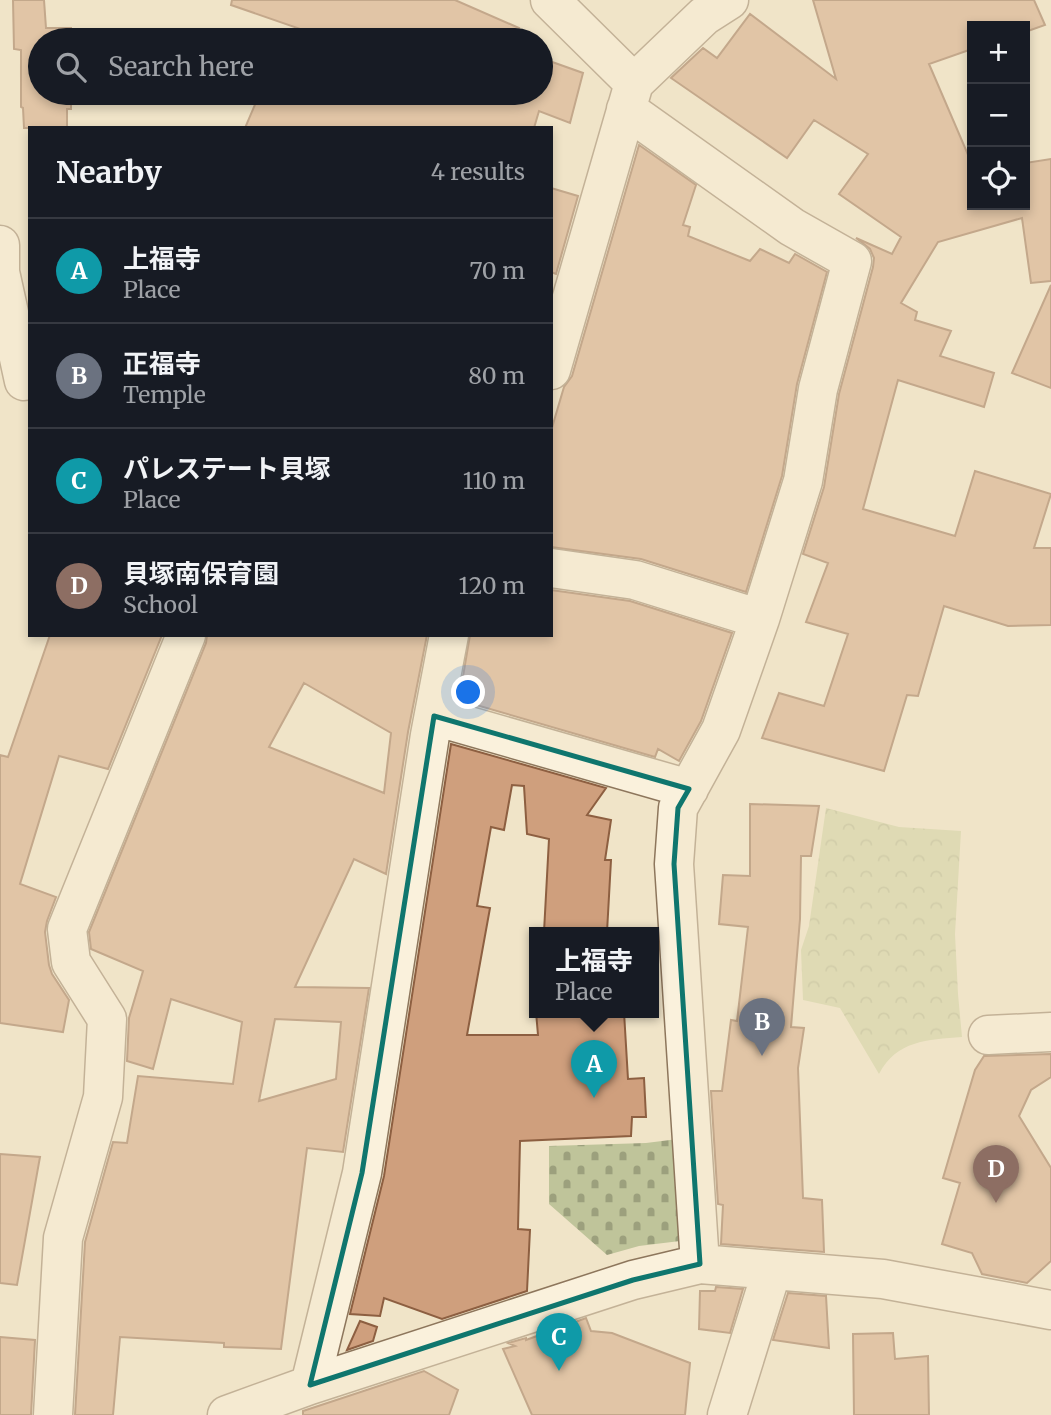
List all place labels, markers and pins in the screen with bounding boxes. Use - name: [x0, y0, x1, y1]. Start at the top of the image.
- pin: B: [739, 998, 785, 1056]
- pin: A: [571, 1040, 617, 1098]
- pin: D: [973, 1145, 1019, 1203]
- pin: C: [536, 1313, 582, 1371]

